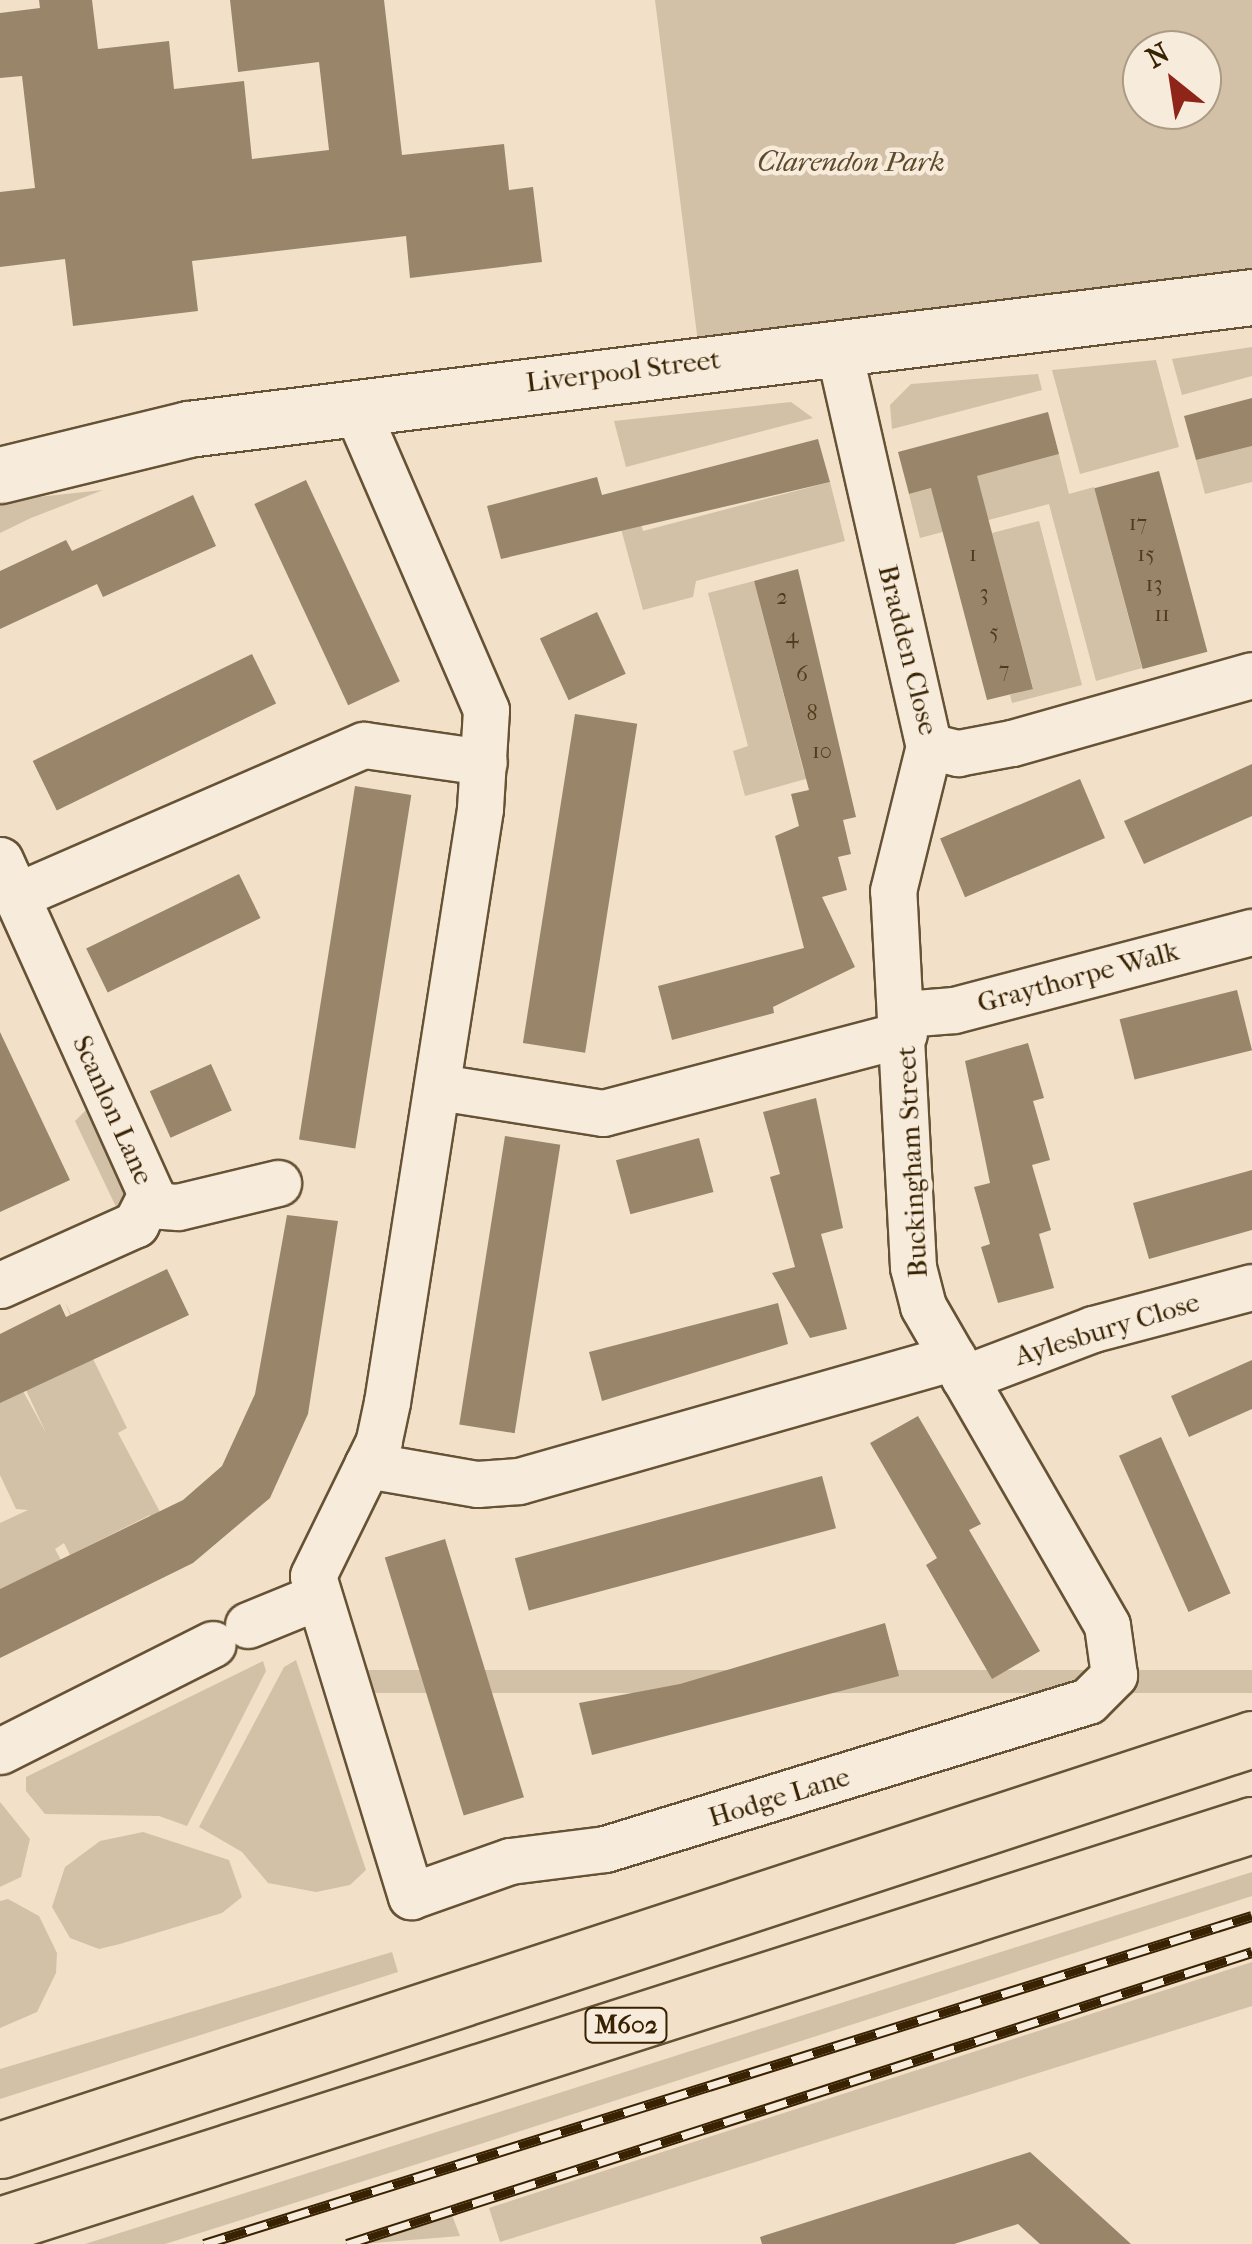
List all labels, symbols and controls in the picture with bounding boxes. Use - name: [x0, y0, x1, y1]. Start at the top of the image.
- north arrow: [1122, 30, 1222, 130]
- text: N: [1140, 36, 1175, 75]
- park label: Clarendon Park: [757, 145, 945, 179]
- street label: Liverpool Street: [524, 342, 722, 400]
- house number: 17: [1129, 511, 1147, 537]
- house number: 1: [969, 542, 977, 568]
- house number: 15: [1137, 542, 1155, 568]
- street label: Bradden Close: [871, 561, 945, 739]
- house number: 13: [1146, 572, 1162, 598]
- house number: 3: [979, 581, 989, 607]
- house number: 2: [776, 585, 788, 611]
- house number: 11: [1154, 602, 1170, 628]
- house number: 5: [989, 620, 999, 646]
- house number: 4: [786, 624, 798, 650]
- house number: 7: [999, 658, 1009, 684]
- house number: 6: [796, 662, 808, 688]
- house number: 8: [806, 701, 818, 727]
- house number: 10: [812, 739, 832, 765]
- street label: Graythorpe Walk: [974, 934, 1182, 1020]
- street label: Scanlon Lane: [65, 1030, 161, 1190]
- street label: Buckingham Street: [889, 1045, 935, 1279]
- street label: Aylesbury Close: [1011, 1285, 1203, 1373]
- street label: Hodge Lane: [704, 1760, 854, 1834]
- road number: M602: [584, 2005, 668, 2045]

